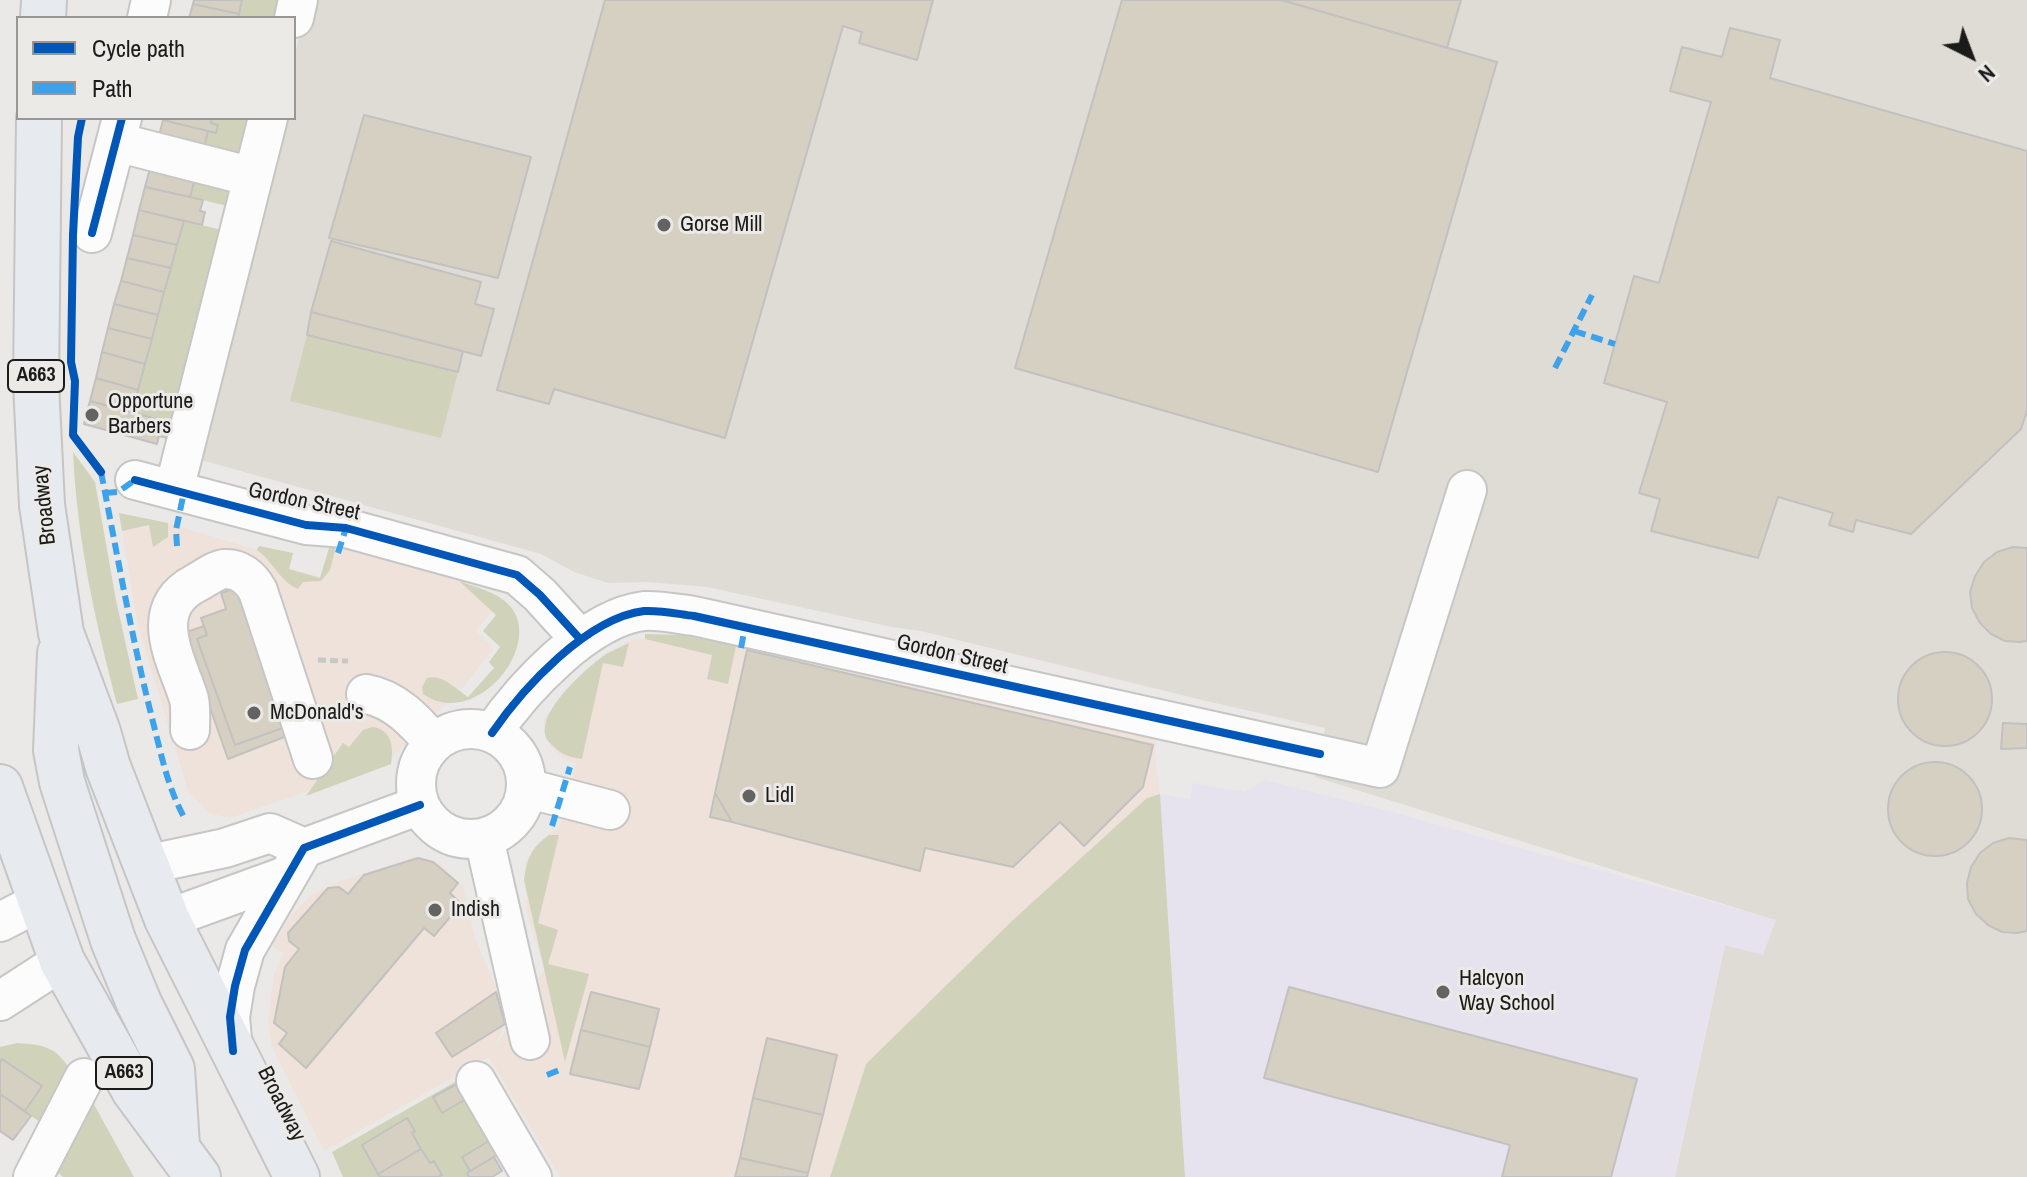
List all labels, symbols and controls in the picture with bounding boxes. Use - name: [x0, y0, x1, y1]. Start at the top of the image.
- legend: [16, 16, 296, 120]
- north arrow: [1931, 16, 2011, 96]
- text: Cycle path: [92, 32, 185, 64]
- text: N: [1972, 58, 2002, 89]
- text: Path: [92, 72, 133, 104]
- place label: Gorse Mill: [680, 212, 762, 238]
- marker: Gorse Mill: [655, 216, 673, 234]
- road number: A663: [8, 360, 64, 392]
- place label: Opportune Barbers: [108, 389, 193, 440]
- marker: Opportune Barbers: [83, 406, 101, 424]
- street label: Broadway: [28, 464, 62, 546]
- street label: Gordon Street: [246, 477, 362, 527]
- street label: Gordon Street: [894, 629, 1010, 681]
- place label: McDonald's: [270, 700, 364, 726]
- marker: McDonald's: [245, 704, 263, 722]
- place label: Lidl: [765, 783, 794, 809]
- marker: Lidl: [740, 787, 758, 805]
- place label: Indish: [451, 897, 500, 923]
- marker: Indish: [426, 901, 444, 919]
- place label: Halcyon Way School: [1459, 966, 1555, 1018]
- marker: Halcyon Way School: [1434, 983, 1452, 1001]
- road number: A663: [96, 1057, 152, 1089]
- street label: Broadway: [251, 1062, 311, 1146]

